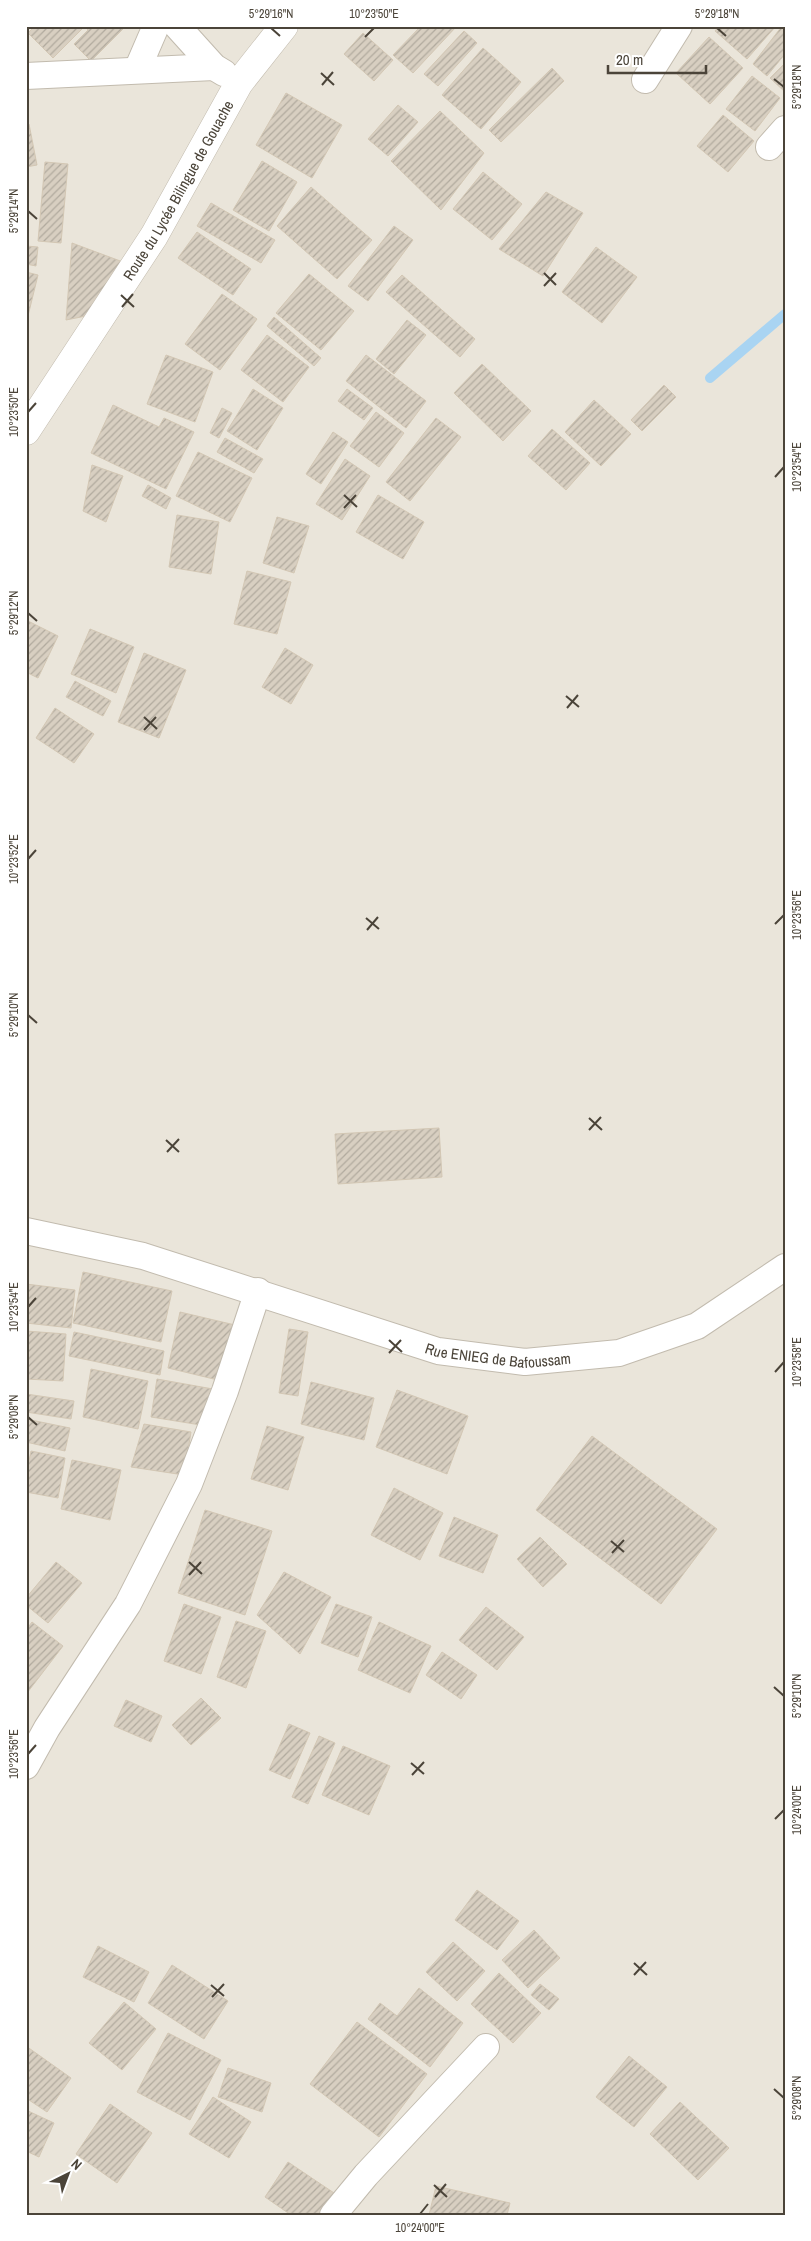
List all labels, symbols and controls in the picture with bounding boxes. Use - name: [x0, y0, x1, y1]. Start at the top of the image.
- text: 5°29'16"N: [249, 6, 293, 22]
- text: 10°23'50"E: [349, 6, 399, 22]
- text: 5°29'18"N: [695, 6, 739, 22]
- scale bar: [608, 42, 706, 74]
- text: 20 m: [616, 49, 643, 70]
- text: 5°29'18"N: [789, 65, 805, 109]
- street label: Route du Lycée Bilingue de Gouache: [117, 96, 238, 284]
- text: 5°29'14"N: [6, 189, 22, 233]
- text: 10°23'50"E: [6, 387, 22, 437]
- text: 10°23'54"E: [789, 442, 805, 492]
- text: 5°29'12"N: [6, 591, 22, 635]
- text: 10°23'52"E: [6, 834, 22, 884]
- text: 10°23'56"E: [789, 890, 805, 940]
- text: 5°29'10"N: [6, 993, 22, 1037]
- text: 10°23'54"E: [6, 1282, 22, 1332]
- street label: Rue ENIEG de Bafoussam: [423, 1337, 572, 1373]
- text: 10°23'58"E: [789, 1337, 805, 1387]
- text: 5°29'08"N: [6, 1395, 22, 1439]
- text: 5°29'10"N: [789, 1674, 805, 1718]
- text: 10°23'56"E: [6, 1729, 22, 1779]
- text: 10°24'00"E: [789, 1785, 805, 1835]
- text: 5°29'08"N: [789, 2076, 805, 2120]
- north arrow: [42, 2148, 92, 2198]
- text: N: [68, 2155, 86, 2174]
- text: 10°24'00"E: [395, 2220, 445, 2236]

